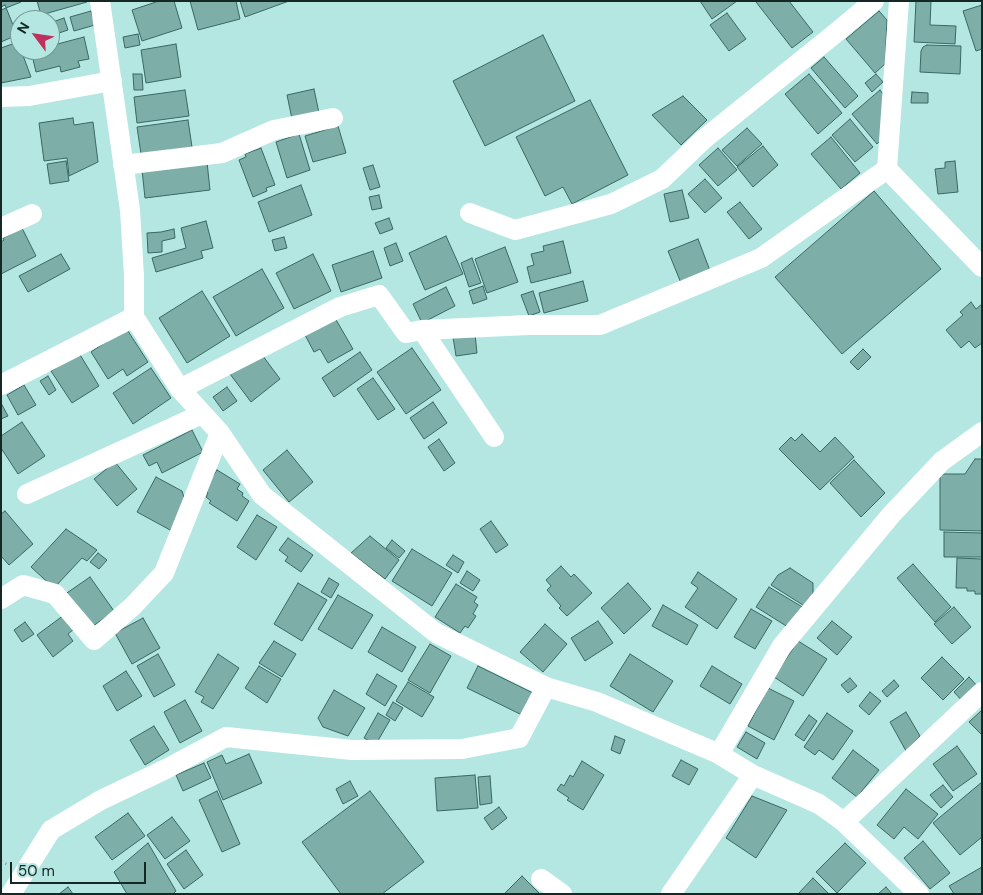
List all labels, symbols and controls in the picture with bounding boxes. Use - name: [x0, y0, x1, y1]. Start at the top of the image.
- north arrow: [10, 10, 60, 60]
- text: N: [13, 19, 33, 37]
- scale bar: [12, 852, 149, 884]
- text: 50 m: [18, 861, 55, 881]

